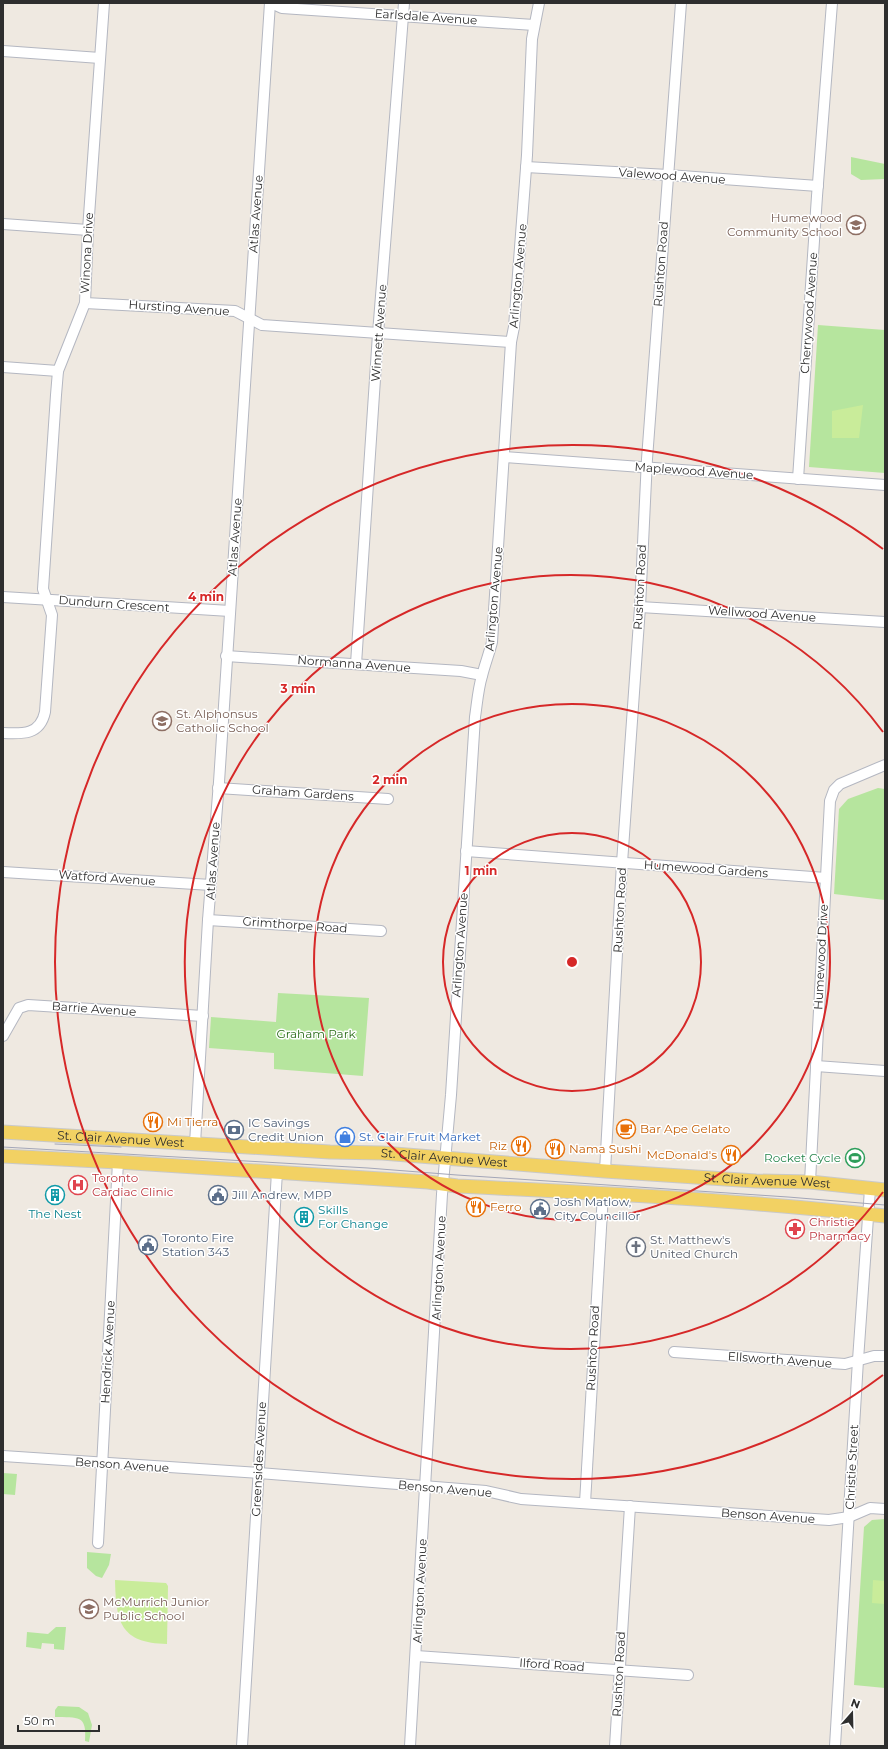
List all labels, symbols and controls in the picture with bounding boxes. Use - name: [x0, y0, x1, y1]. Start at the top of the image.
- street label: Earlsdale Avenue: [374, 5, 478, 28]
- street label: Valewood Avenue: [618, 164, 726, 187]
- street label: Atlas Avenue: [245, 175, 266, 253]
- place label: Humewood Community School: [727, 210, 842, 239]
- street label: Winona Drive: [77, 212, 96, 294]
- school or university icon: Humewood Community School: [845, 214, 867, 236]
- street label: Rushton Road: [650, 221, 671, 307]
- street label: Arlington Avenue: [505, 223, 530, 329]
- street label: Cherrywood Avenue: [797, 252, 820, 374]
- street label: Winnett Avenue: [368, 284, 389, 382]
- street label: Hursting Avenue: [128, 296, 230, 319]
- street label: Maplewood Avenue: [634, 459, 754, 482]
- street label: Atlas Avenue: [224, 498, 245, 576]
- street label: Rushton Road: [630, 544, 649, 630]
- street label: Arlington Avenue: [481, 546, 506, 652]
- text: 4 min: [188, 589, 224, 604]
- street label: Dundurn Crescent: [58, 592, 170, 615]
- street label: Wellwood Avenue: [707, 602, 817, 625]
- street label: Normanna Avenue: [297, 652, 411, 675]
- text: 3 min: [280, 681, 316, 696]
- place label: St. Alphonsus Catholic School: [176, 706, 269, 735]
- school or university icon: St. Alphonsus Catholic School: [151, 710, 173, 732]
- text: 2 min: [373, 772, 407, 787]
- street label: Graham Gardens: [252, 781, 355, 804]
- street label: Atlas Avenue: [202, 822, 223, 900]
- street label: Humewood Gardens: [643, 857, 769, 880]
- text: 1 min: [465, 863, 497, 878]
- street label: Watford Avenue: [58, 867, 156, 888]
- street label: Rushton Road: [610, 867, 629, 953]
- street label: Arlington Avenue: [448, 892, 471, 998]
- street label: Humewood Drive: [810, 904, 831, 1010]
- street label: Grimthorpe Road: [242, 913, 348, 936]
- centre of rings: [565, 955, 579, 969]
- street label: Barrie Avenue: [51, 998, 137, 1019]
- park label: Graham Park: [276, 1026, 356, 1041]
- restaurant icon: Mi Tierra: [142, 1111, 164, 1133]
- place label: Mi Tierra: [167, 1114, 218, 1129]
- place label: IC Savings Credit Union: [248, 1115, 324, 1144]
- cafe icon: Bar Ape Gelato: [615, 1118, 637, 1140]
- bank icon: IC Savings Credit Union: [223, 1119, 245, 1141]
- place label: Bar Ape Gelato: [640, 1121, 730, 1136]
- shop icon: St. Clair Fruit Market: [334, 1126, 356, 1148]
- street label: St. Clair Avenue West: [57, 1127, 185, 1150]
- place label: St. Clair Fruit Market: [359, 1129, 481, 1144]
- restaurant icon: Riz: [510, 1135, 532, 1157]
- place label: Riz: [489, 1138, 507, 1153]
- restaurant icon: Nama Sushi: [544, 1138, 566, 1160]
- place label: Nama Sushi: [569, 1141, 641, 1156]
- restaurant icon: McDonald's: [720, 1144, 742, 1166]
- street label: St. Clair Avenue West: [380, 1145, 508, 1170]
- place label: McDonald's: [647, 1147, 717, 1162]
- sports icon: Rocket Cycle: [844, 1147, 866, 1169]
- place label: Rocket Cycle: [764, 1150, 841, 1165]
- place label: Toronto Cardiac Clinic: [92, 1170, 174, 1199]
- street label: St. Clair Avenue West: [703, 1170, 832, 1191]
- hospital icon: Toronto Cardiac Clinic: [67, 1174, 89, 1196]
- building icon: The Nest: [44, 1184, 66, 1206]
- public building icon: Jill Andrew, MPP: [207, 1184, 229, 1206]
- place label: Jill Andrew, MPP: [231, 1187, 332, 1202]
- place label: Josh Matlow, City Councillor: [553, 1194, 641, 1223]
- restaurant icon: Ferro: [465, 1196, 487, 1218]
- public building icon: Josh Matlow, City Councillor: [529, 1198, 551, 1220]
- place label: Ferro: [490, 1199, 522, 1214]
- place label: Skills For Change: [318, 1202, 388, 1231]
- place label: The Nest: [28, 1206, 82, 1221]
- building icon: Skills For Change: [293, 1206, 315, 1228]
- place label: Christie Pharmacy: [809, 1214, 871, 1243]
- street label: Arlington Avenue: [428, 1215, 449, 1321]
- pharmacy icon: Christie Pharmacy: [784, 1218, 806, 1240]
- place label: Toronto Fire Station 343: [162, 1230, 234, 1259]
- place label: St. Matthew's United Church: [650, 1232, 738, 1261]
- public building icon: Toronto Fire Station 343: [137, 1234, 159, 1256]
- church icon: St. Matthew's United Church: [625, 1236, 647, 1258]
- street label: Hendrick Avenue: [97, 1300, 118, 1404]
- street label: Rushton Road: [583, 1305, 602, 1391]
- street label: Ellsworth Avenue: [727, 1348, 833, 1371]
- street label: Greensides Avenue: [248, 1401, 269, 1517]
- street label: Christie Street: [842, 1424, 861, 1510]
- street label: Benson Avenue: [74, 1454, 170, 1475]
- street label: Benson Avenue: [397, 1477, 493, 1500]
- street label: Benson Avenue: [720, 1505, 816, 1526]
- street label: Arlington Avenue: [409, 1538, 430, 1644]
- place label: McMurrich Junior Public School: [103, 1594, 209, 1623]
- school or university icon: McMurrich Junior Public School: [78, 1598, 100, 1620]
- street label: Rushton Road: [609, 1631, 628, 1717]
- street label: Ilford Road: [519, 1655, 585, 1674]
- north arrow: [832, 1693, 872, 1733]
- text: N: [849, 1696, 862, 1712]
- scale bar: [18, 1707, 99, 1733]
- text: 50 m: [24, 1713, 55, 1728]

